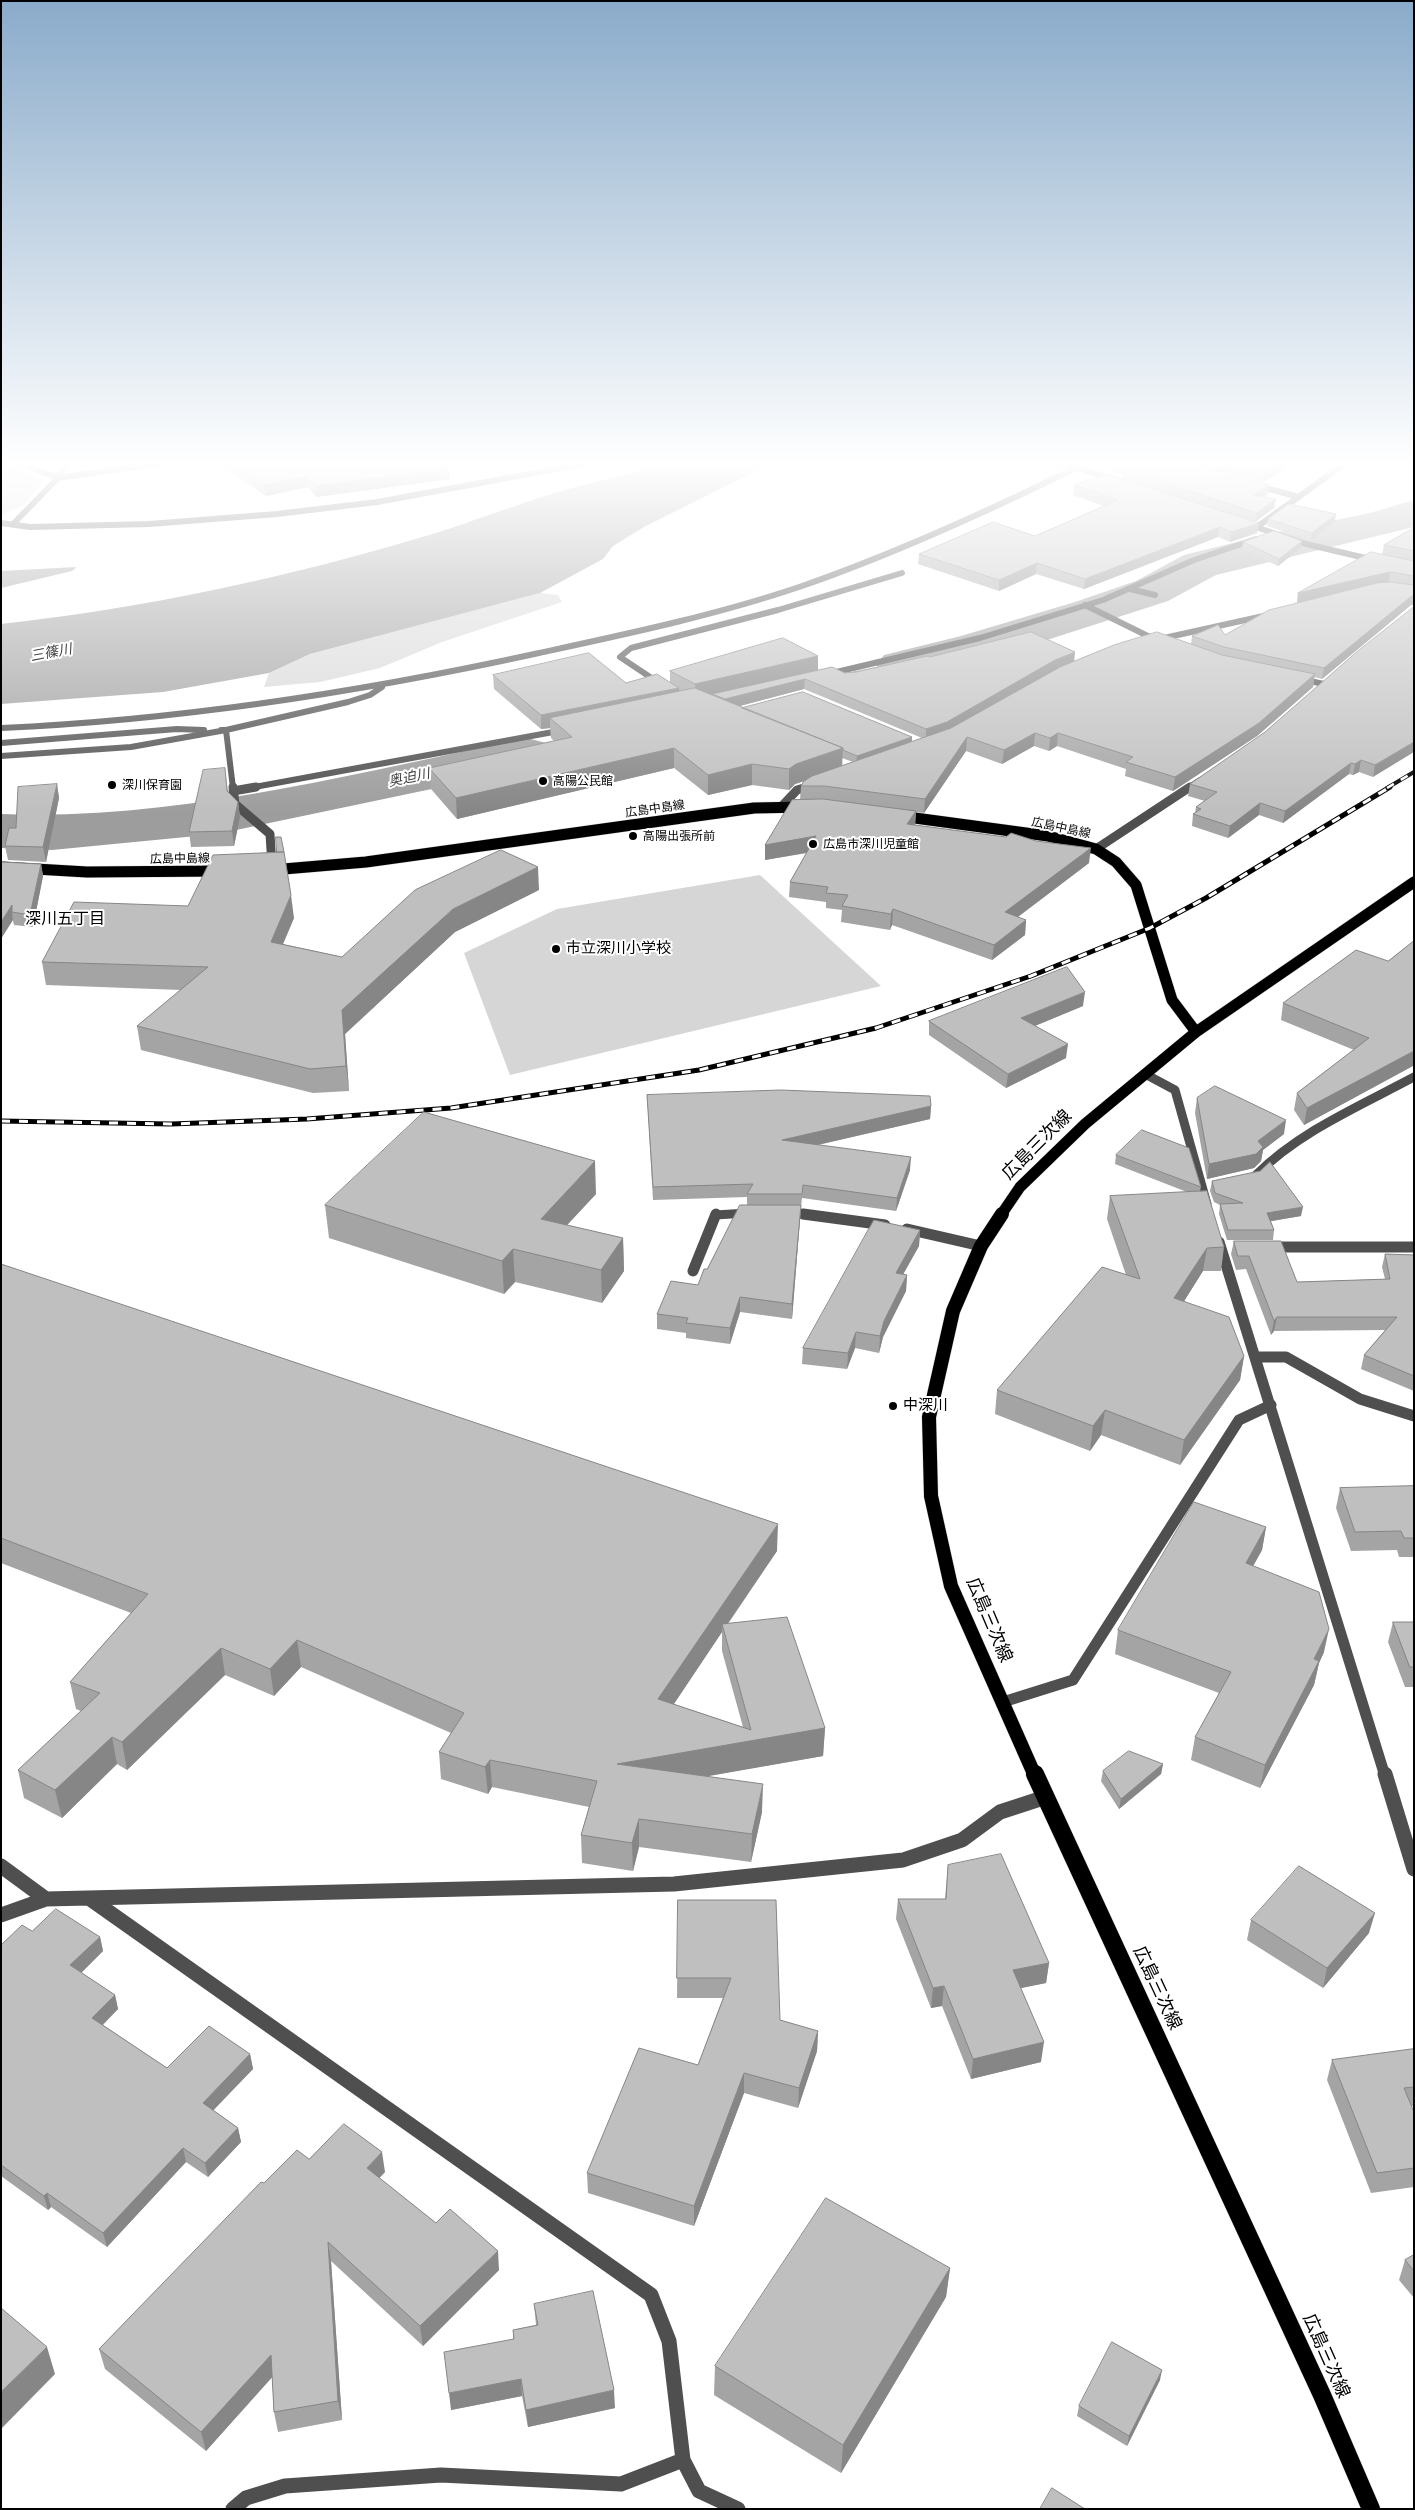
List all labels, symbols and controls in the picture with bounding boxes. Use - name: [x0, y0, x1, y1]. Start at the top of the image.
- water label: 三篠川: [29, 641, 73, 665]
- water label: 奥迫川: [387, 765, 431, 791]
- place label: 高陽公民館: [553, 774, 613, 788]
- marker: 高陽公民館: [537, 775, 549, 787]
- place label: 深川保育園: [122, 778, 182, 792]
- marker: 深川保育園: [106, 779, 118, 791]
- street label: 広島中島線: [624, 798, 686, 820]
- street label: 広島中島線: [1030, 815, 1092, 841]
- place label: 高陽出張所前: [643, 829, 715, 843]
- marker: 高陽出張所前: [627, 830, 639, 842]
- place label: 広島市深川児童館: [823, 837, 919, 851]
- marker: 広島市深川児童館: [807, 838, 819, 850]
- street label: 広島中島線: [150, 851, 210, 867]
- district label: 深川五丁目: [25, 909, 105, 929]
- place label: 市立深川小学校: [566, 940, 671, 958]
- marker: 市立深川小学校: [550, 943, 562, 955]
- street label: 広島三次線: [998, 1106, 1076, 1184]
- place label: 中深川: [903, 1397, 948, 1415]
- marker: 中深川: [887, 1400, 899, 1412]
- street label: 広島三次線: [961, 1574, 1017, 1666]
- street label: 広島三次線: [1128, 1943, 1186, 2033]
- street label: 広島三次線: [1298, 2310, 1354, 2402]

